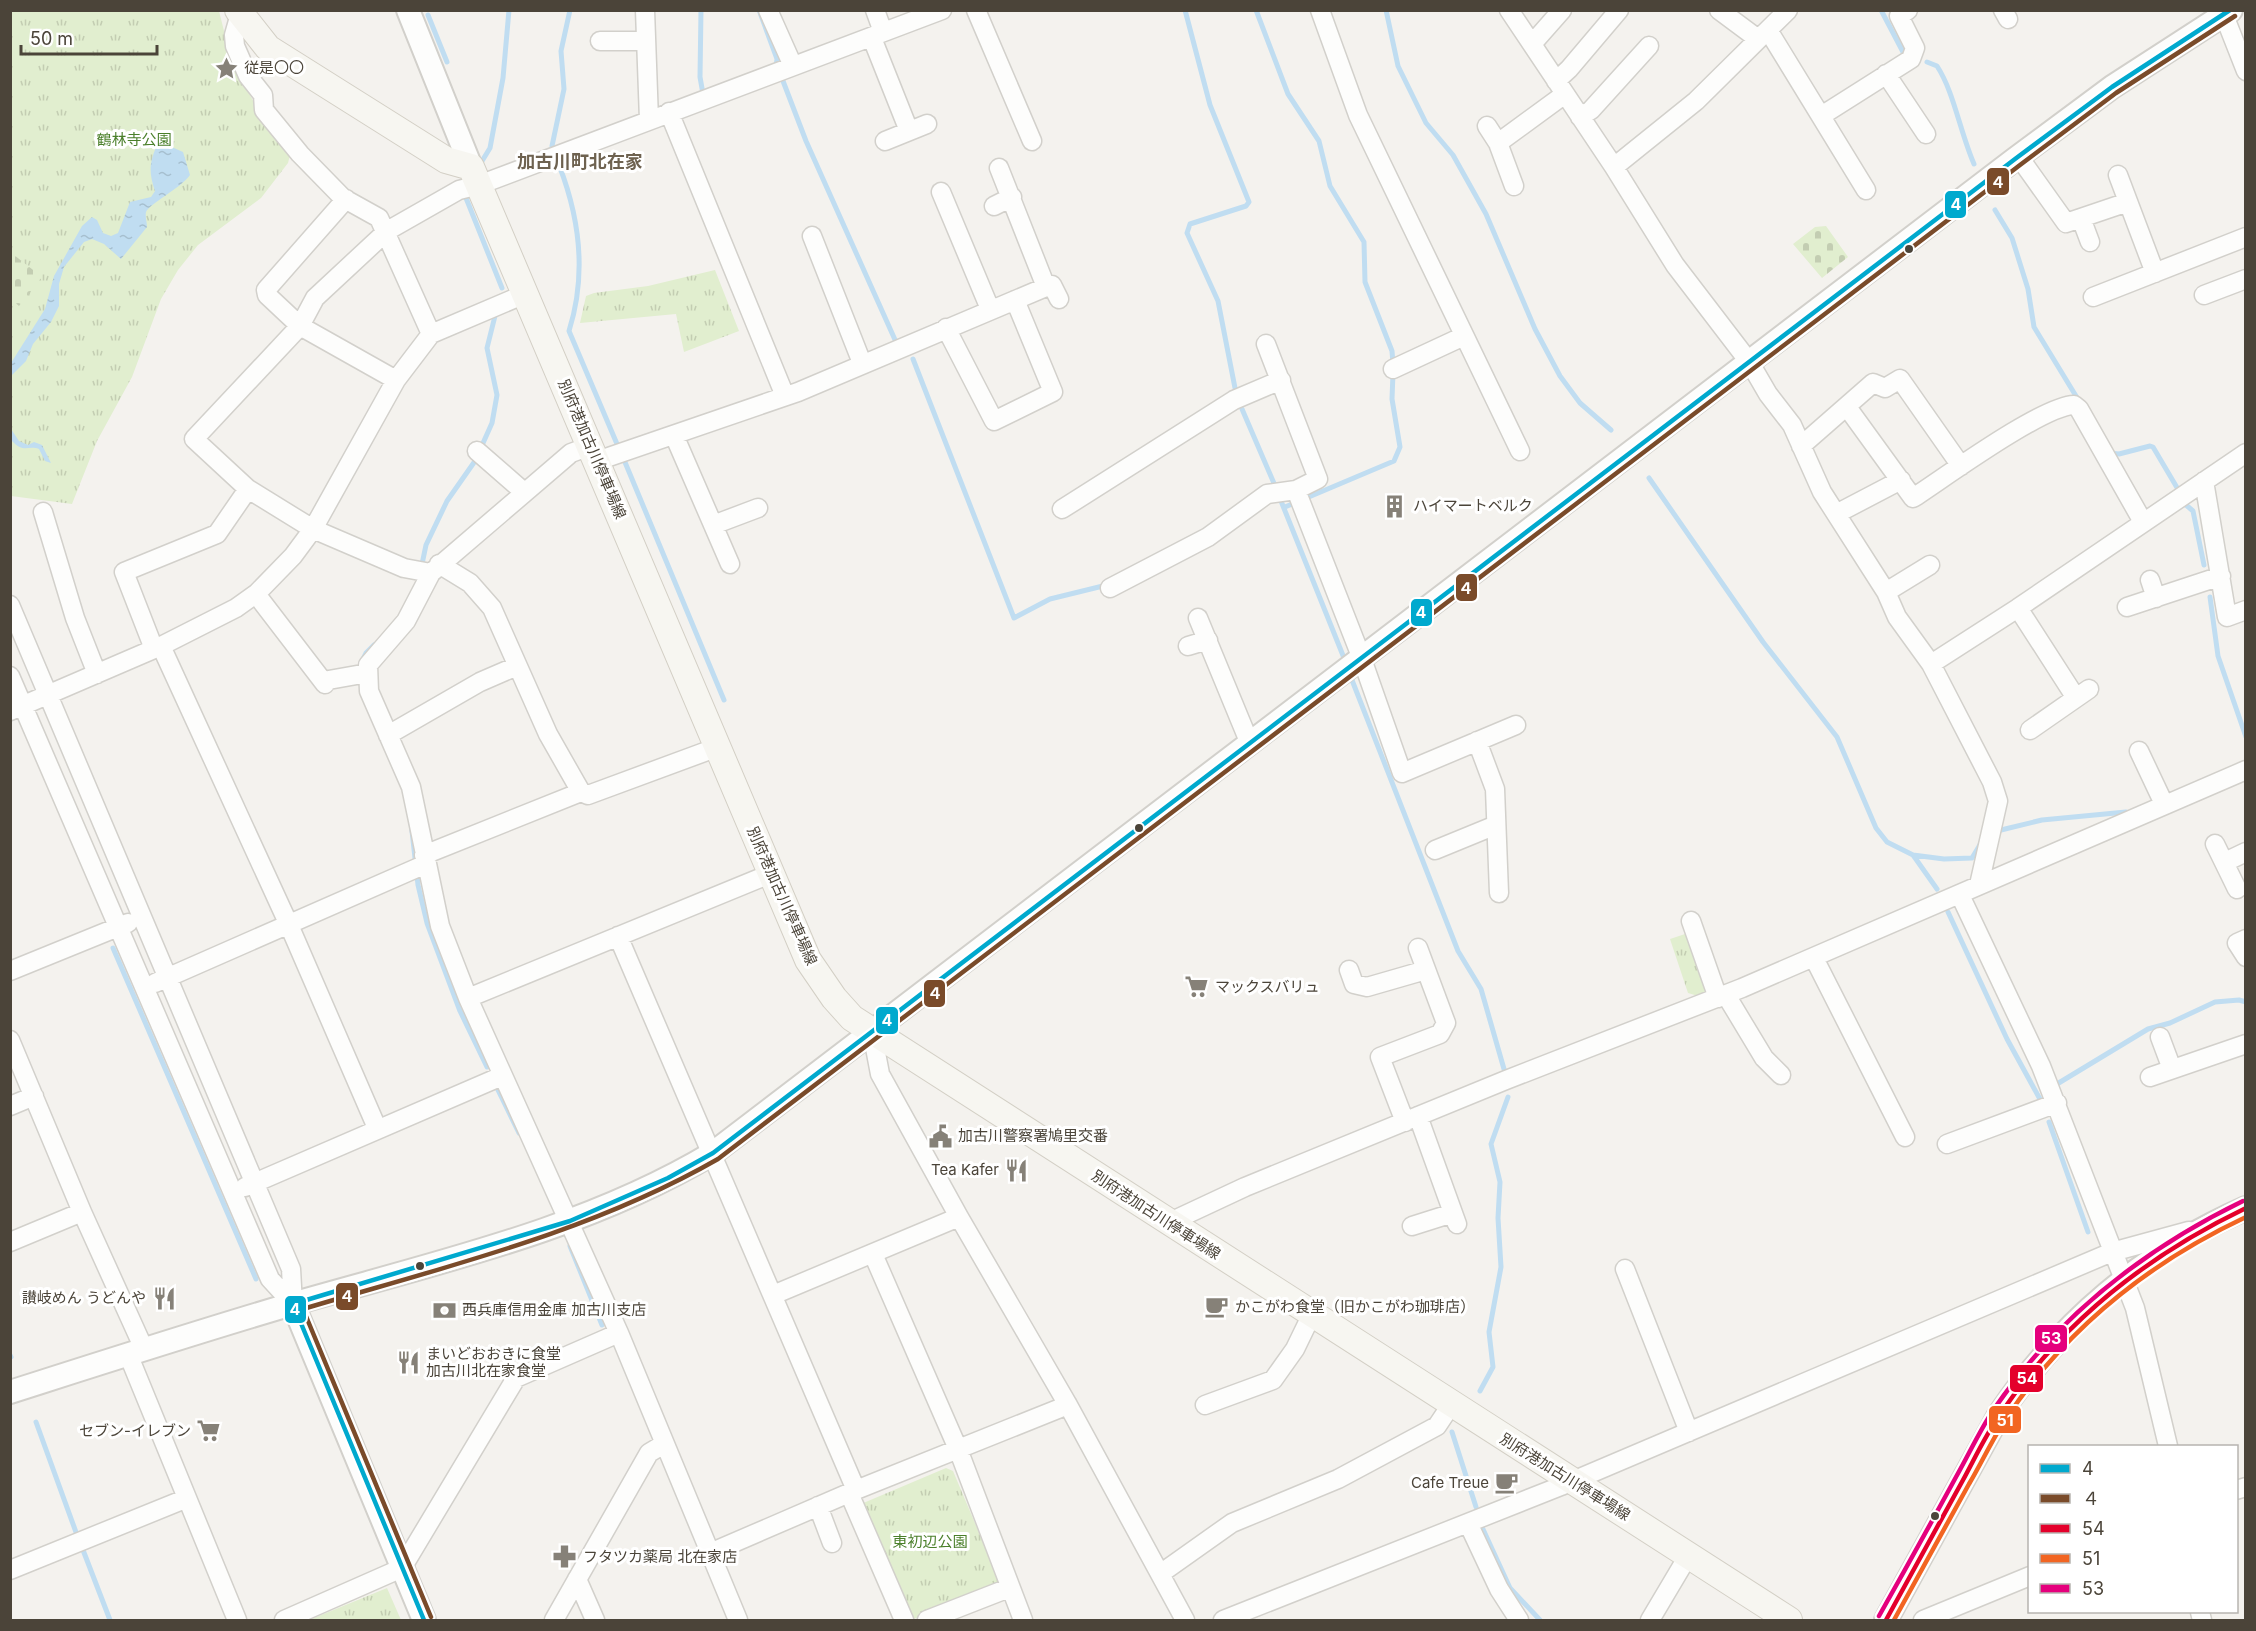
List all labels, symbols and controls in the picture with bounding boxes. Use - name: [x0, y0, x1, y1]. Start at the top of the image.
- scale bar: [21, 18, 158, 56]
- text: 50 m: [30, 28, 73, 49]
- place icon: 従是〇〇: [213, 55, 239, 81]
- place label: 従是〇〇: [244, 58, 304, 77]
- park label: 鶴林寺公園: [96, 130, 172, 149]
- district label: 加古川町北在家: [517, 151, 643, 172]
- line badge: ４: [1986, 167, 2010, 196]
- text: ４: [1990, 172, 2006, 192]
- line badge: 4: [1944, 190, 1967, 219]
- text: 4: [1951, 194, 1962, 214]
- unlabelled marker: [1903, 243, 1915, 255]
- street label: 別府港加古川停車場線: [554, 376, 631, 522]
- building icon: ハイマートベルク: [1382, 493, 1408, 519]
- place label: ハイマートベルク: [1413, 496, 1533, 515]
- line badge: ４: [1455, 573, 1478, 602]
- text: ４: [1458, 578, 1474, 598]
- line badge: 4: [1410, 598, 1433, 627]
- text: 4: [1416, 602, 1427, 622]
- unlabelled marker: [1133, 822, 1145, 834]
- street label: 別府港加古川停車場線: [743, 823, 822, 968]
- supermarket icon: マックスバリュ: [1184, 974, 1210, 1000]
- place label: マックスバリュ: [1215, 977, 1320, 996]
- line badge: ４: [923, 979, 946, 1008]
- text: ４: [927, 983, 943, 1003]
- line badge: 4: [875, 1006, 899, 1035]
- text: 4: [882, 1010, 893, 1030]
- public building icon: 加古川警察署鳩里交番: [927, 1123, 953, 1149]
- place label: 加古川警察署鳩里交番: [958, 1126, 1108, 1145]
- restaurant icon: Tea Kafer: [1004, 1157, 1030, 1183]
- place label: Tea Kafer: [931, 1160, 999, 1179]
- street label: 別府港加古川停車場線: [1088, 1166, 1224, 1263]
- unlabelled marker: [414, 1260, 426, 1272]
- line badge: ４: [335, 1282, 359, 1311]
- restaurant icon: 讃岐めん うどんや: [151, 1285, 177, 1311]
- text: ４: [339, 1286, 355, 1306]
- place label: 讃岐めん うどんや: [22, 1288, 146, 1307]
- cafe icon: かこがわ食堂（旧かこがわ珈琲店）: [1204, 1294, 1230, 1320]
- line badge: 4: [284, 1295, 307, 1324]
- bank icon: 西兵庫信用金庫 加古川支店: [431, 1297, 457, 1323]
- place label: かこがわ食堂（旧かこがわ珈琲店）: [1235, 1297, 1475, 1316]
- text: 4: [290, 1299, 301, 1319]
- place label: 西兵庫信用金庫 加古川支店: [462, 1300, 646, 1319]
- line badge: 53: [2034, 1324, 2068, 1353]
- text: 53: [2041, 1328, 2061, 1348]
- place label: まいどおおきに食堂 加古川北在家食堂: [426, 1344, 561, 1380]
- restaurant icon: まいどおおきに食堂 加古川北在家食堂: [395, 1350, 421, 1376]
- line badge: 54: [2009, 1364, 2044, 1393]
- text: 54: [2016, 1368, 2038, 1388]
- line badge: 51: [1988, 1405, 2022, 1434]
- text: 51: [1996, 1410, 2014, 1430]
- supermarket icon: セブン-イレブン: [196, 1418, 222, 1444]
- place label: セブン-イレブン: [79, 1421, 191, 1440]
- street label: 別府港加古川停車場線: [1497, 1429, 1634, 1524]
- legend: [2028, 1445, 2238, 1613]
- text: 4: [2082, 1458, 2094, 1479]
- cafe icon: Cafe Treue: [1494, 1470, 1520, 1496]
- place label: Cafe Treue: [1411, 1473, 1489, 1492]
- text: ４: [2082, 1488, 2100, 1509]
- unlabelled marker: [1929, 1510, 1941, 1522]
- text: 54: [2082, 1518, 2105, 1539]
- park label: 東初辺公園: [892, 1532, 968, 1551]
- pharmacy icon: フタツカ薬局 北在家店: [552, 1544, 578, 1570]
- place label: フタツカ薬局 北在家店: [583, 1547, 737, 1566]
- text: 51: [2082, 1548, 2100, 1569]
- text: 53: [2082, 1578, 2104, 1599]

